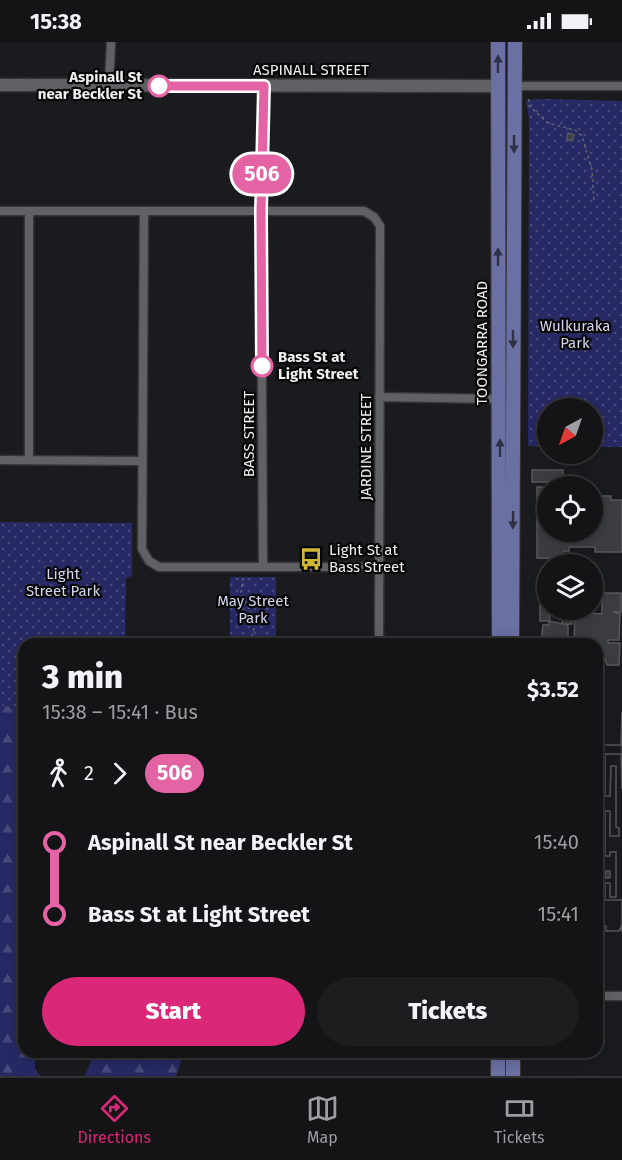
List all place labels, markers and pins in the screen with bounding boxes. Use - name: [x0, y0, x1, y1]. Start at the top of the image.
- place label: Aspinall St near Beckler St: [38, 68, 142, 103]
- marker: Aspinall St near Beckler St: [148, 75, 170, 97]
- place label: Bass St at Light Street: [278, 348, 359, 383]
- marker: Bass St at Light Street: [251, 355, 273, 377]
- place label: Light St at Bass Street: [329, 541, 405, 576]
- bus stop icon: Light St at Bass Street: [298, 546, 324, 572]

